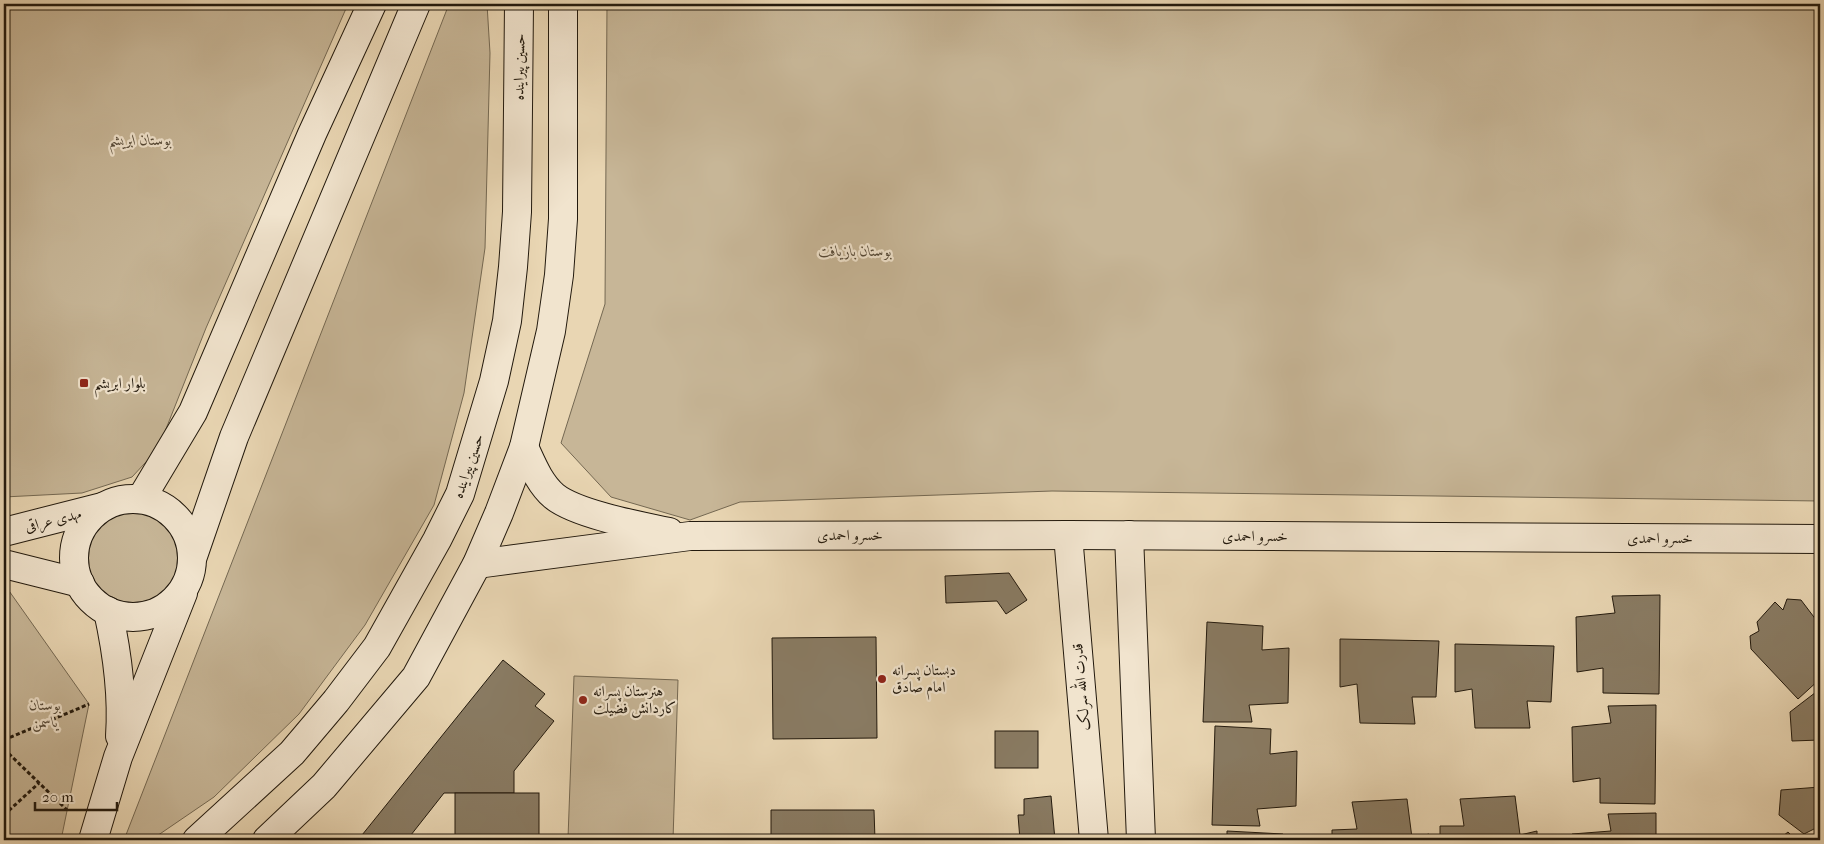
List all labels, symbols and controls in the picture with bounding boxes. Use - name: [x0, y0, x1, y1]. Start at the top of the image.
- street label: حسین پیراینده: [509, 33, 531, 101]
- park label: بوستان ابریشم: [108, 131, 172, 155]
- park label: بوستان بازیافت: [818, 242, 892, 260]
- place label: بلوار ابریشم: [94, 374, 146, 398]
- marker: بلوار ابریشم: [78, 377, 90, 389]
- street label: حسین پیراینده: [449, 431, 489, 501]
- street label: مهدی عراقی: [23, 504, 84, 538]
- street label: خسرو احمدی: [817, 526, 883, 545]
- street label: خسرو احمدی: [1222, 527, 1288, 546]
- street label: خسرو احمدی: [1627, 529, 1693, 548]
- street label: قدرت الله سرلک: [1065, 642, 1095, 732]
- place label: دبستان پسرانه امام صادق: [892, 661, 956, 700]
- marker: دبستان پسرانه امام صادق: [876, 673, 888, 685]
- place label: هنرستان پسرانه کاردانش فضیلت: [593, 682, 677, 718]
- marker: هنرستان پسرانه کاردانش فضیلت: [577, 694, 589, 706]
- park label: بوستان یاسمن: [29, 696, 61, 732]
- scale bar: [35, 779, 118, 811]
- text: 20 m: [42, 788, 74, 806]

